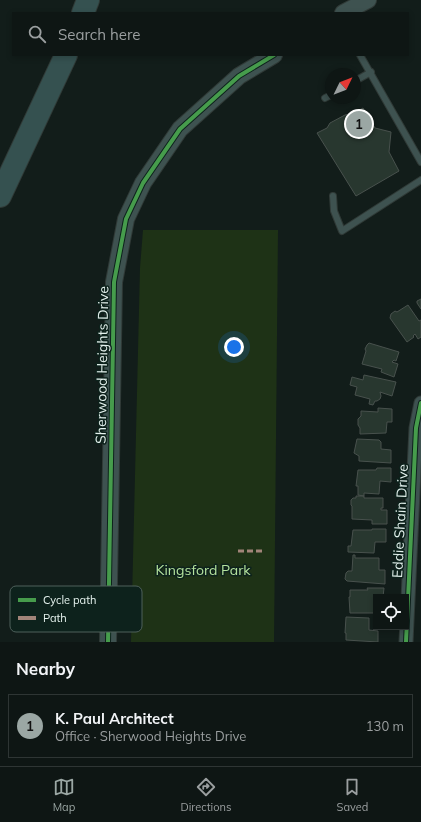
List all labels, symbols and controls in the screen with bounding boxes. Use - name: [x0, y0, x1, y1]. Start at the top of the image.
- search box: [12, 12, 409, 56]
- icon: search: [26, 23, 48, 45]
- text: Search here: [58, 25, 140, 44]
- north arrow: [325, 68, 361, 104]
- pin: 1: [346, 109, 372, 139]
- street label: Sherwood Heights Drive: [92, 286, 112, 444]
- your location: [224, 337, 244, 357]
- street label: Eddie Shain Drive: [388, 464, 412, 578]
- park label: Kingsford Park: [156, 561, 251, 579]
- legend: [10, 586, 142, 632]
- text: Cycle path: [43, 593, 96, 607]
- map controls: [373, 594, 409, 630]
- button: locate: [373, 594, 409, 630]
- text: Path: [43, 611, 67, 625]
- text: Nearby: [16, 658, 75, 679]
- text: K. Paul Architect: [55, 709, 174, 728]
- text: 1: [26, 718, 34, 734]
- text: 130 m: [366, 718, 404, 734]
- text: Office · Sherwood Heights Drive: [55, 728, 246, 744]
- tab: Map: [53, 776, 75, 814]
- tab: Directions: [181, 776, 231, 814]
- tab: Saved: [337, 776, 368, 814]

